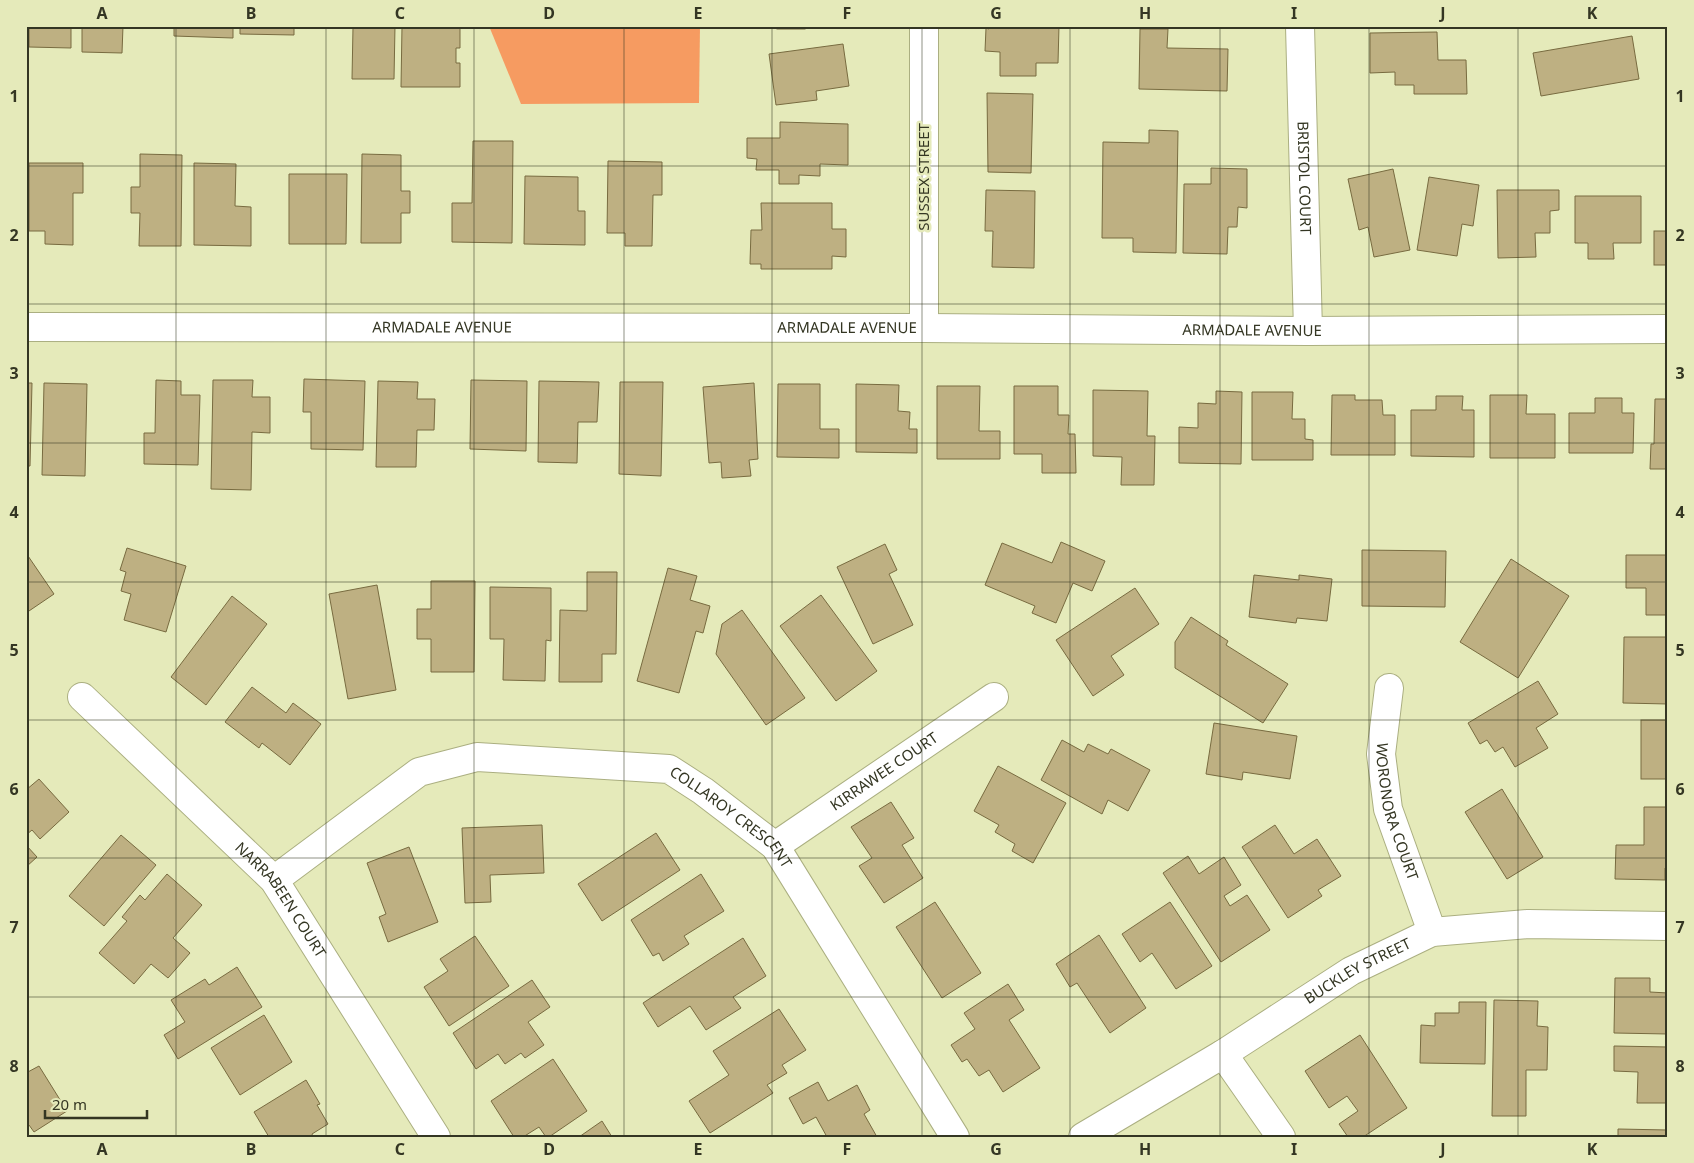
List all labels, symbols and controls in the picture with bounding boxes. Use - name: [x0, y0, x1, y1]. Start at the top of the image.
- text: A: [96, 2, 108, 24]
- text: B: [246, 2, 256, 24]
- text: C: [395, 2, 405, 24]
- text: D: [543, 2, 555, 24]
- text: E: [694, 2, 703, 24]
- text: F: [843, 2, 851, 24]
- text: G: [990, 2, 1002, 24]
- text: H: [1139, 2, 1151, 24]
- text: I: [1291, 2, 1297, 24]
- text: J: [1438, 2, 1446, 24]
- text: K: [1587, 2, 1598, 24]
- text: 1: [9, 85, 19, 107]
- text: 1: [1675, 85, 1685, 107]
- street label: BRISTOL COURT: [1293, 121, 1316, 236]
- street label: SUSSEX STREET: [913, 123, 933, 231]
- text: 2: [9, 224, 19, 246]
- text: 2: [1675, 224, 1685, 246]
- street label: ARMADALE AVENUE: [372, 316, 512, 337]
- street label: ARMADALE AVENUE: [777, 317, 917, 337]
- street label: ARMADALE AVENUE: [1182, 319, 1322, 340]
- text: 3: [9, 362, 19, 384]
- text: 3: [1675, 362, 1685, 384]
- text: 4: [9, 501, 19, 523]
- text: 4: [1675, 501, 1685, 523]
- text: 5: [9, 639, 19, 661]
- text: 5: [1675, 639, 1685, 661]
- street label: KIRRAWEE COURT: [826, 727, 942, 815]
- street label: WORONORA COURT: [1372, 741, 1424, 883]
- street label: COLLAROY CRESCENT: [666, 761, 797, 872]
- text: 6: [9, 778, 19, 800]
- text: 6: [1675, 778, 1685, 800]
- street label: NARRABEEN COURT: [231, 837, 332, 962]
- text: 7: [9, 916, 19, 938]
- text: 7: [1675, 916, 1685, 938]
- street label: BUCKLEY STREET: [1300, 932, 1414, 1008]
- text: 8: [9, 1055, 19, 1077]
- text: 8: [1675, 1055, 1685, 1077]
- scale bar: [45, 1088, 148, 1120]
- text: 20 m: [52, 1094, 87, 1114]
- text: A: [96, 1138, 108, 1160]
- text: B: [246, 1138, 256, 1160]
- text: C: [395, 1138, 405, 1160]
- text: D: [543, 1138, 555, 1160]
- text: E: [694, 1138, 703, 1160]
- text: F: [843, 1138, 851, 1160]
- text: G: [990, 1138, 1002, 1160]
- text: H: [1139, 1138, 1151, 1160]
- text: I: [1291, 1138, 1297, 1160]
- text: J: [1438, 1138, 1446, 1160]
- text: K: [1587, 1138, 1598, 1160]

